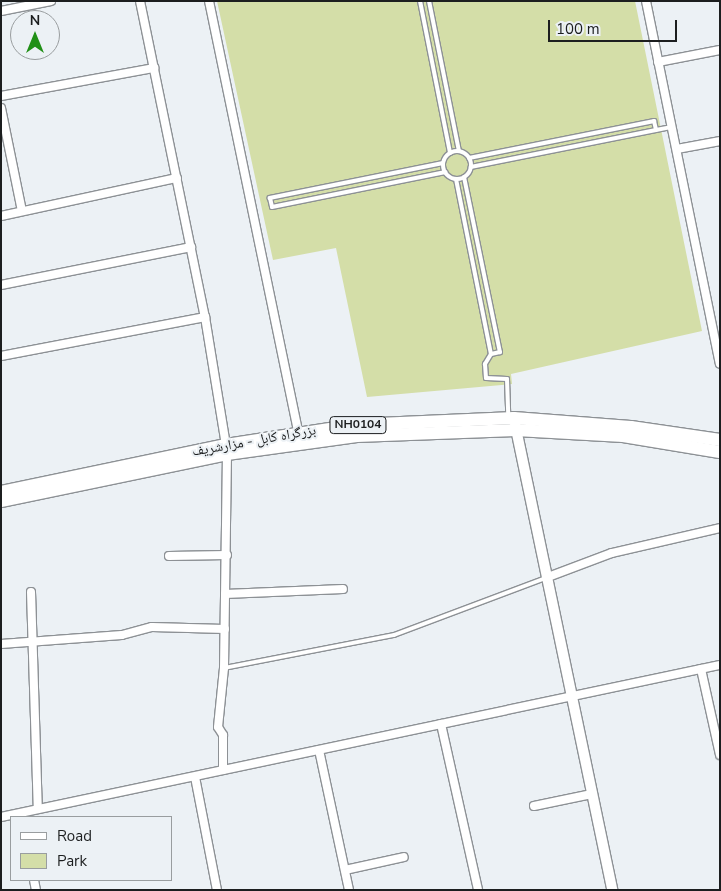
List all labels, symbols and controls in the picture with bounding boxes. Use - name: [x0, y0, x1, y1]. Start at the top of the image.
- north arrow: [10, 10, 60, 60]
- scale bar: [551, 10, 680, 42]
- text: N: [30, 11, 40, 30]
- text: 100 m: [556, 19, 600, 39]
- road number: NH0104: [329, 416, 387, 434]
- street label: بزرگراه کابل - مزارشریف: [191, 422, 317, 460]
- legend: [10, 816, 172, 881]
- text: Road: [57, 826, 92, 846]
- text: Park: [57, 851, 87, 871]

